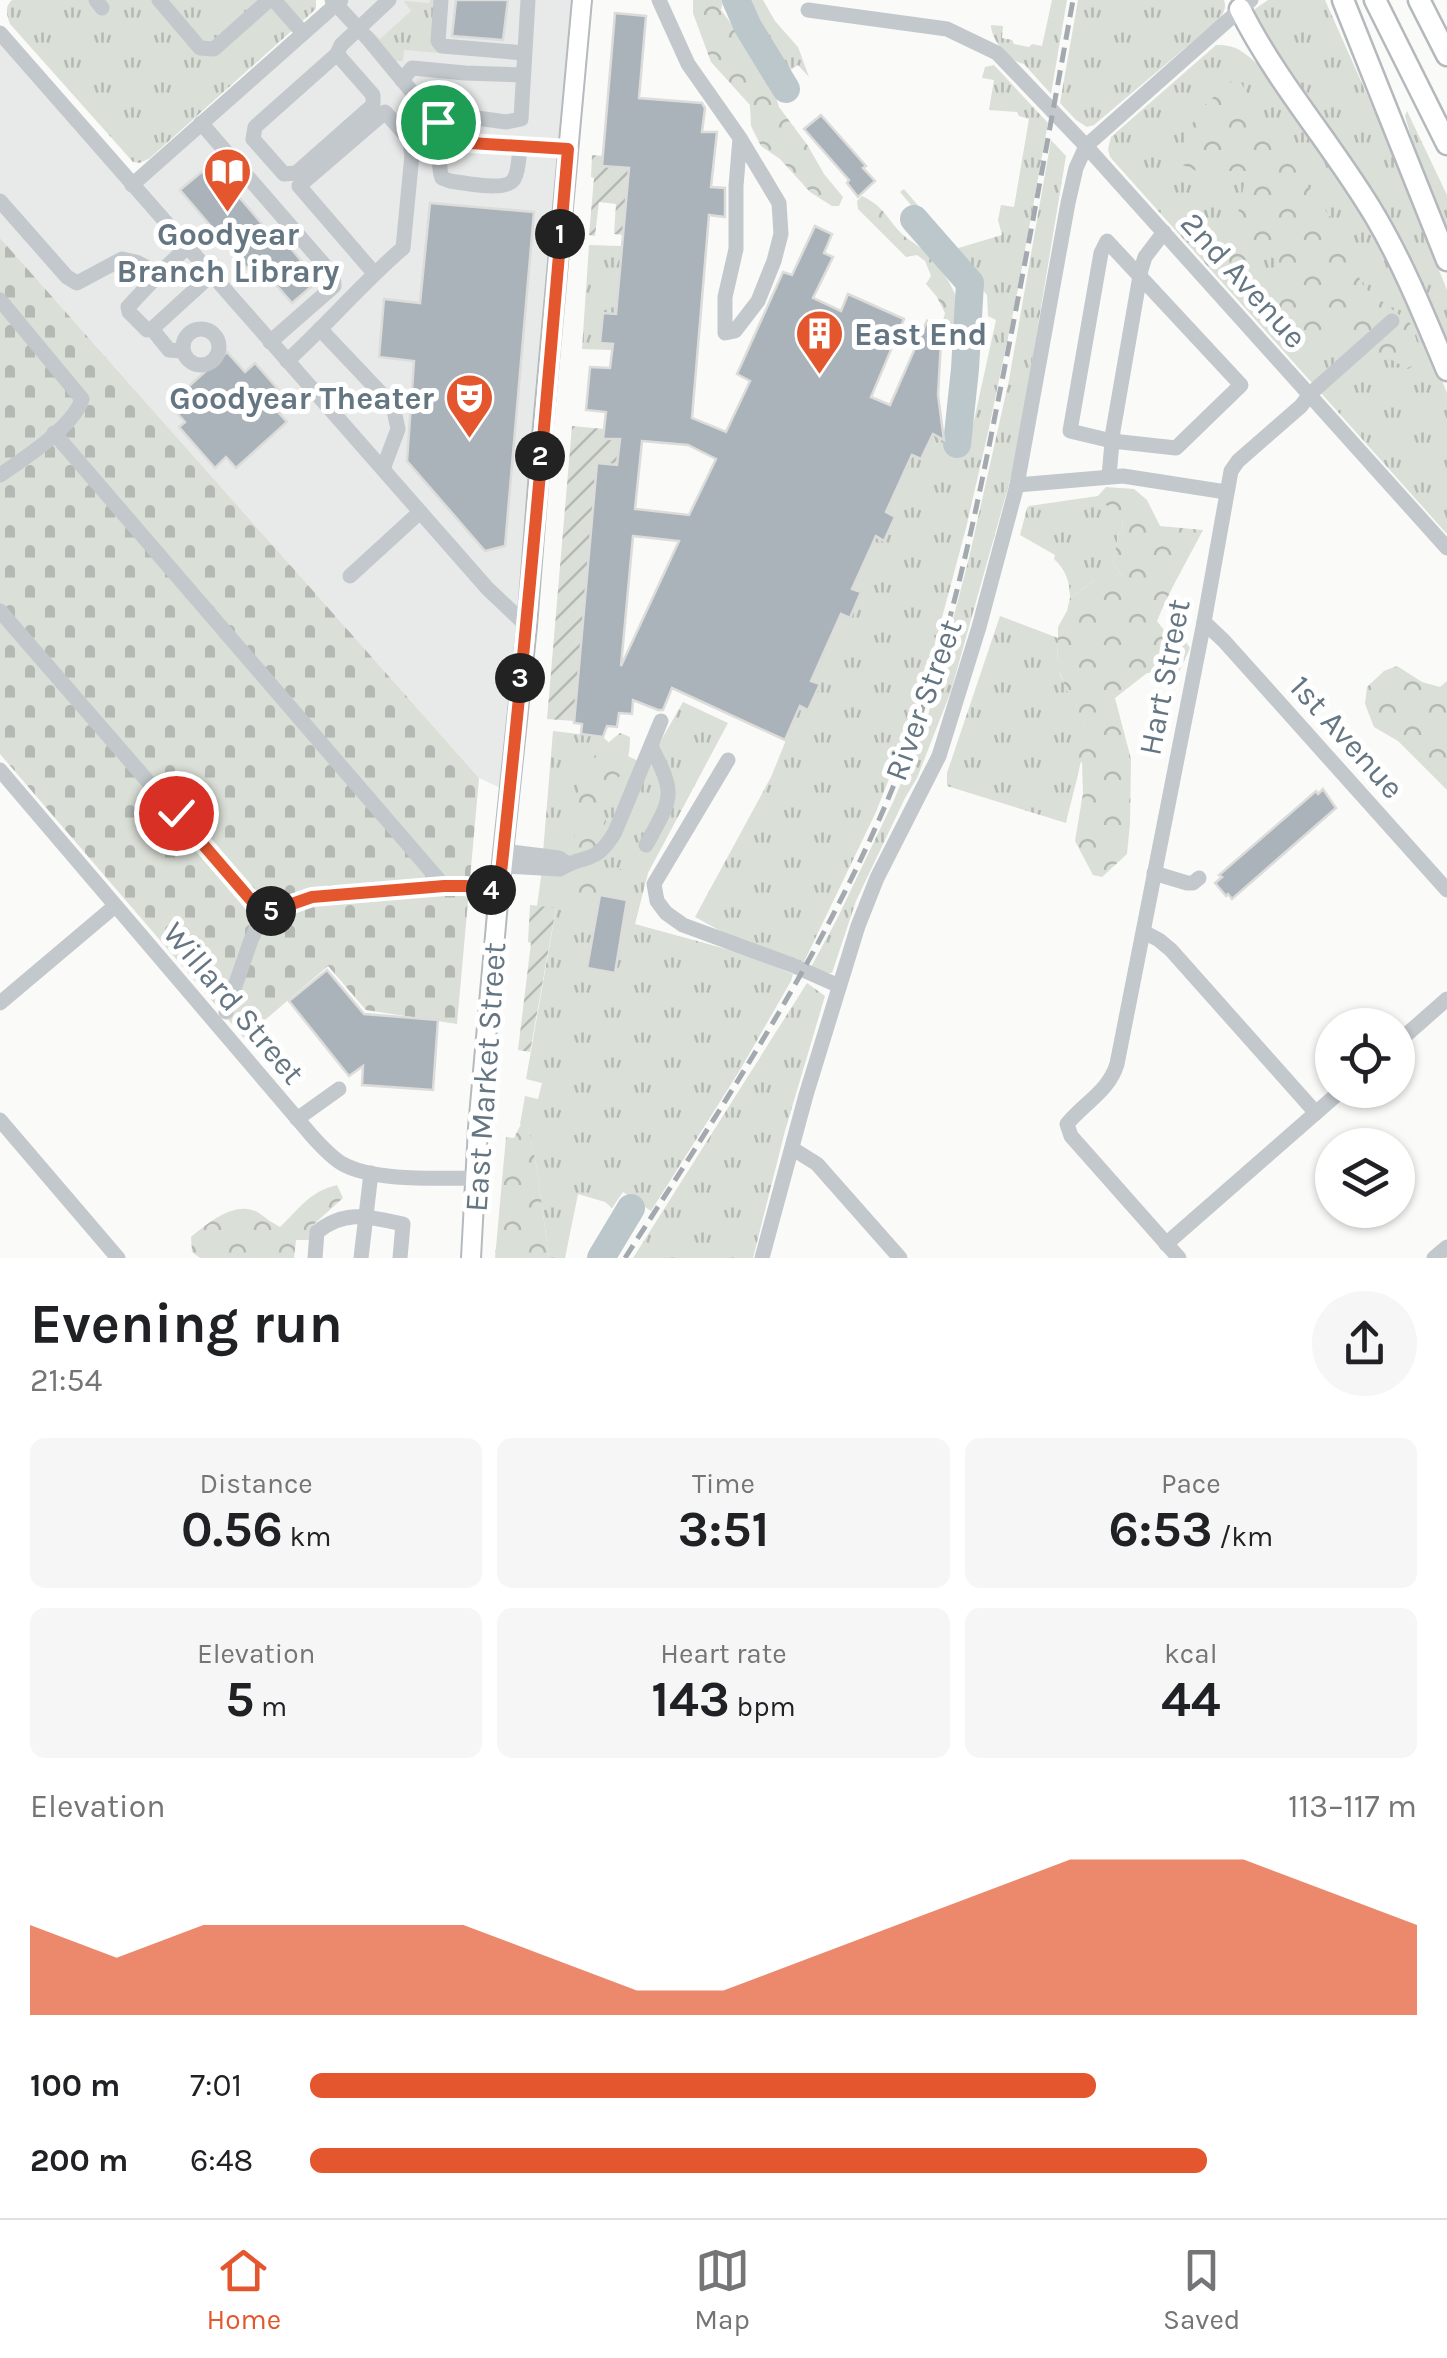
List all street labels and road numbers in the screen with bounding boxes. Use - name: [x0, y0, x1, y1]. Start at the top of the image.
- street label: 2nd Avenue: [1173, 205, 1314, 356]
- street label: Hart Street: [1131, 596, 1198, 758]
- street label: River Street: [877, 615, 970, 786]
- street label: 1st Avenue: [1282, 668, 1411, 806]
- street label: Willard Street: [155, 915, 312, 1092]
- street label: East Market Street: [458, 941, 513, 1213]

